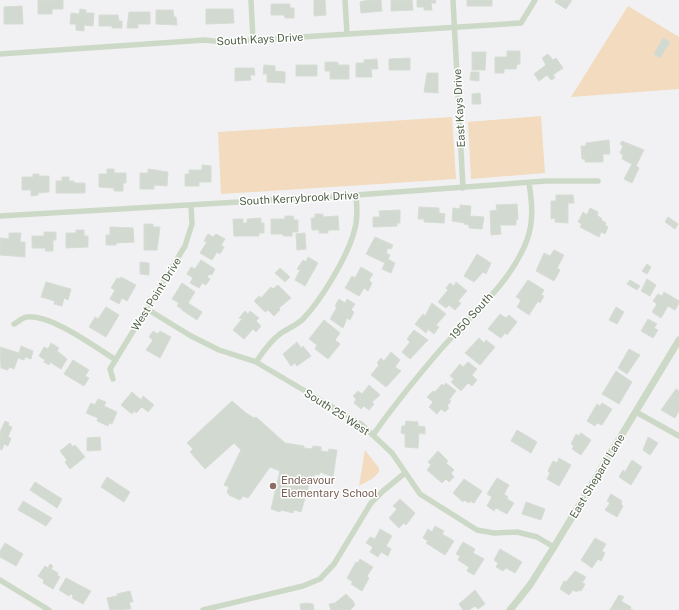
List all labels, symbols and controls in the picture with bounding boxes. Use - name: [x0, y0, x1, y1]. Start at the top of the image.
- street label: South Kays Drive: [216, 31, 304, 47]
- street label: East Kays Drive: [451, 68, 467, 148]
- street label: South Kerrybrook Drive: [239, 189, 359, 207]
- street label: West Point Drive: [129, 255, 183, 333]
- street label: 1950 South: [447, 290, 495, 342]
- street label: South 25 West: [302, 386, 372, 438]
- street label: East Shepard Lane: [567, 432, 627, 520]
- place label: Endeavour Elementary School: [281, 474, 378, 499]
- marker: Endeavour Elementary School: [268, 481, 278, 491]

